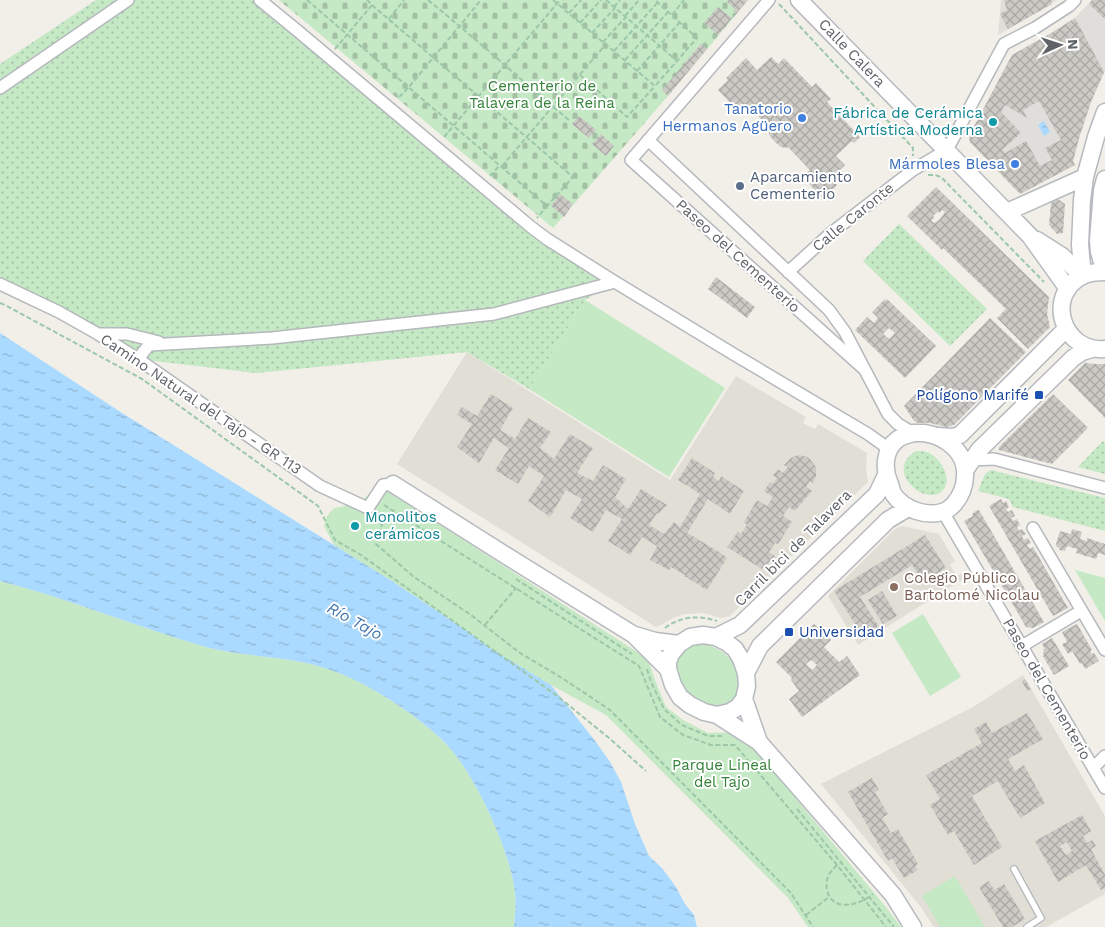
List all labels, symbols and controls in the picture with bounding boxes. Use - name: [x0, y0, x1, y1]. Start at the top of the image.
- street label: Calle Calera: [815, 15, 889, 91]
- north arrow: [1035, 20, 1085, 70]
- text: N: [1065, 39, 1081, 50]
- park label: Cementerio de Talavera de la Reina: [469, 77, 615, 112]
- place label: Tanatorio Hermanos Agüero: [662, 100, 792, 135]
- place label: Fábrica de Cerámica Artística Moderna: [833, 104, 984, 139]
- marker: Tanatorio Hermanos Agüero: [796, 112, 808, 124]
- marker: Fábrica de Cerámica Artística Moderna: [987, 116, 999, 128]
- place label: Mármoles Blesa: [889, 155, 1006, 173]
- marker: Mármoles Blesa: [1009, 158, 1021, 170]
- place label: Aparcamiento Cementerio: [750, 168, 852, 203]
- street label: Calle Caronte: [809, 179, 897, 255]
- marker: Aparcamiento Cementerio: [734, 180, 746, 192]
- street label: Paseo del Cementerio: [672, 196, 804, 316]
- street label: Camino Natural del Tajo - GR 113: [97, 330, 305, 478]
- place label: Polígono Marifé: [916, 386, 1029, 404]
- marker: Polígono Marifé: [1033, 389, 1045, 401]
- street label: Carril bici de Talavera: [731, 486, 855, 610]
- place label: Monolitos cerámicos: [365, 508, 440, 543]
- marker: Monolitos cerámicos: [349, 520, 361, 532]
- place label: Colegio Público Bartolomé Nicolau: [904, 569, 1040, 604]
- marker: Colegio Público Bartolomé Nicolau: [888, 581, 900, 593]
- water label: Río Tajo: [324, 598, 386, 644]
- street label: Paseo del Cementerio: [999, 615, 1095, 763]
- place label: Universidad: [799, 623, 884, 641]
- marker: Universidad: [783, 626, 795, 638]
- park label: Parque Lineal del Tajo: [672, 756, 772, 791]

